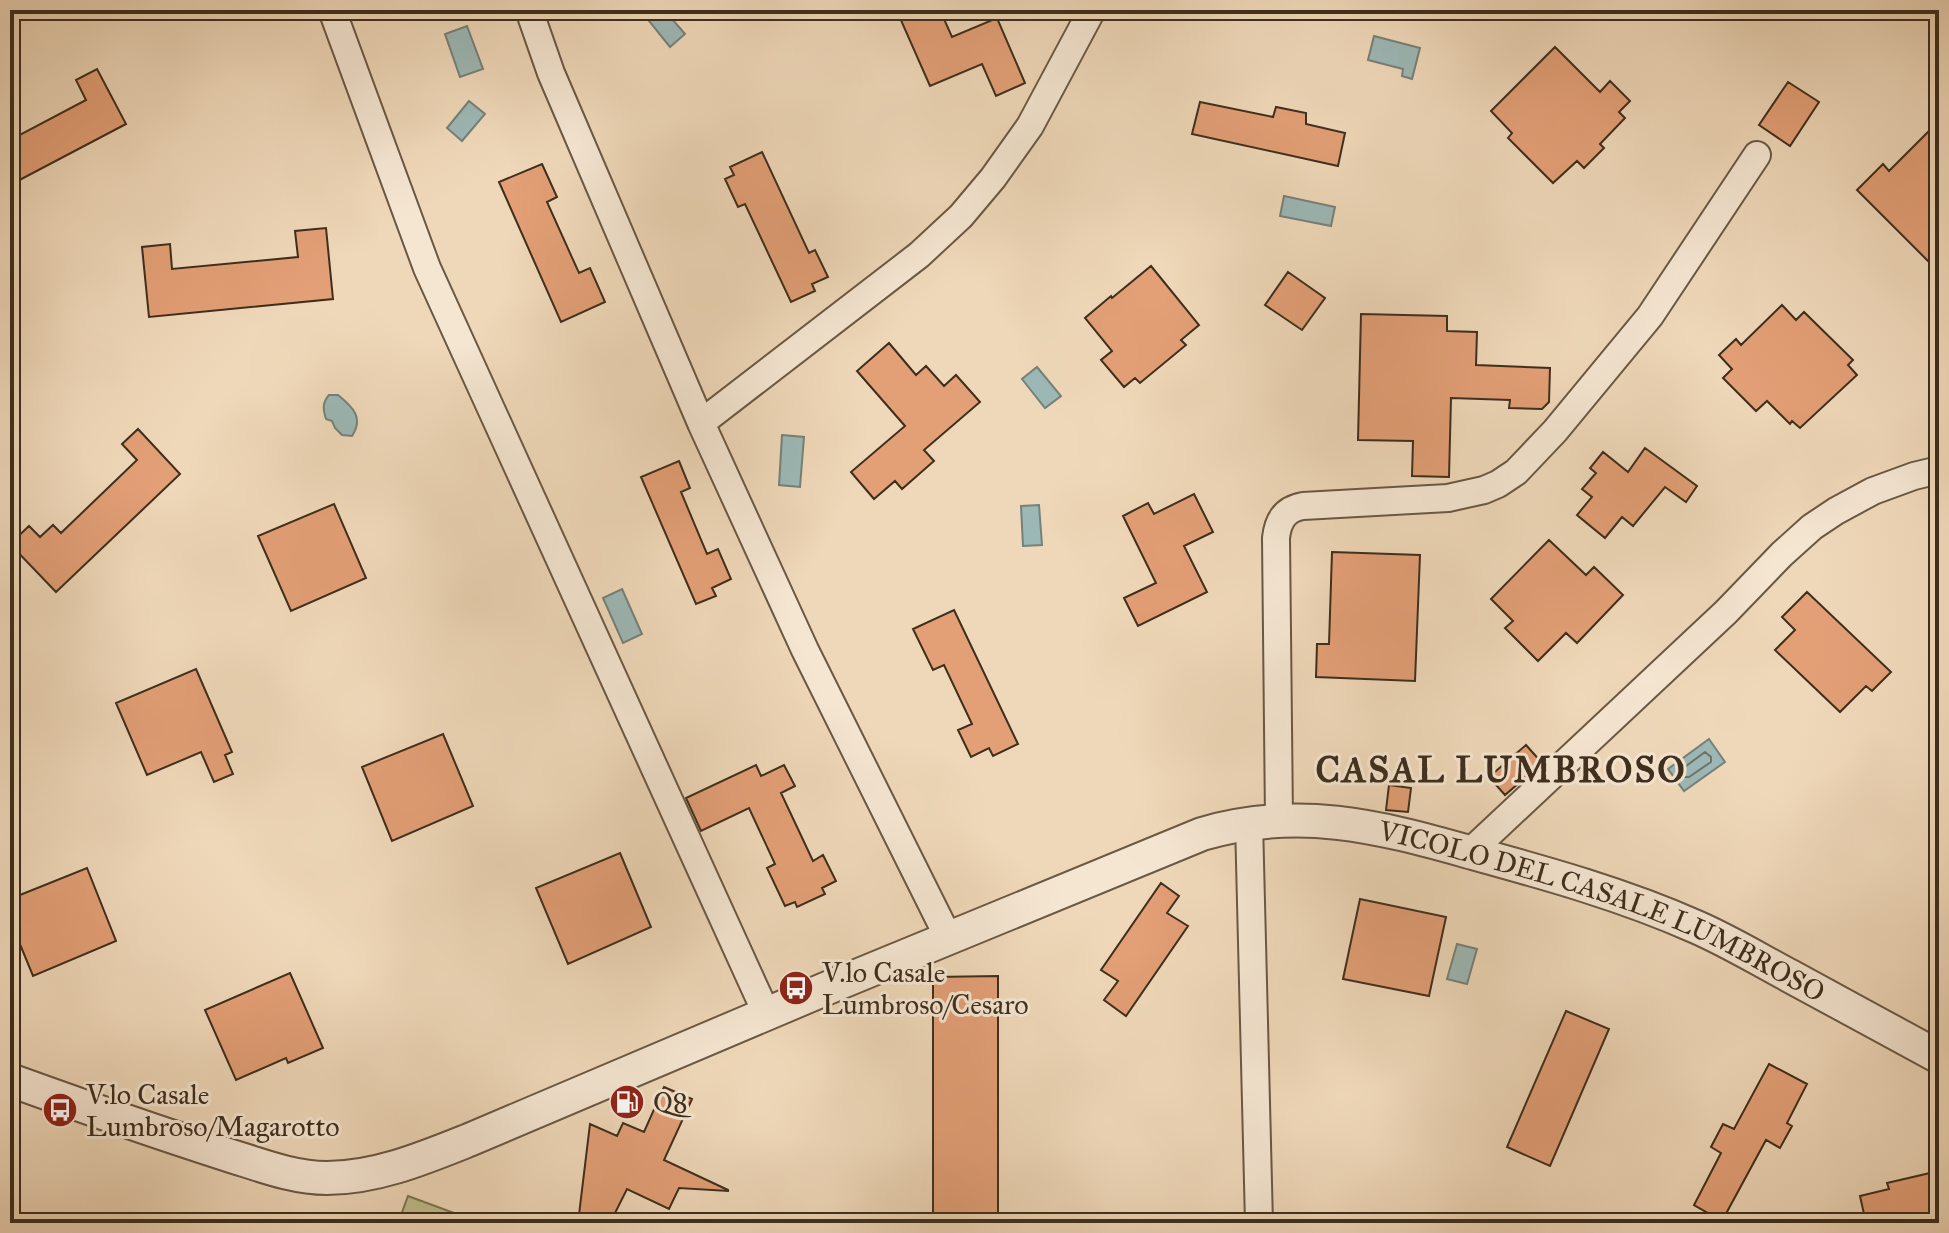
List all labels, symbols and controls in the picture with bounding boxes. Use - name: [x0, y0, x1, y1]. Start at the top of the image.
- district label: CASAL LUMBROSO: [1315, 748, 1687, 792]
- street label: VICOLO DEL CASALE LUMBROSO: [1375, 813, 1831, 1010]
- place label: V.lo Casale Lumbroso/Cesaro: [821, 955, 1029, 1022]
- bus stop icon: V.lo Casale Lumbroso/Cesaro: [777, 969, 815, 1007]
- place label: V.lo Casale Lumbroso/Magarotto: [85, 1077, 340, 1144]
- fuel station icon: Q8: [608, 1083, 646, 1121]
- place label: Q8: [653, 1085, 692, 1120]
- bus stop icon: V.lo Casale Lumbroso/Magarotto: [41, 1091, 79, 1129]

